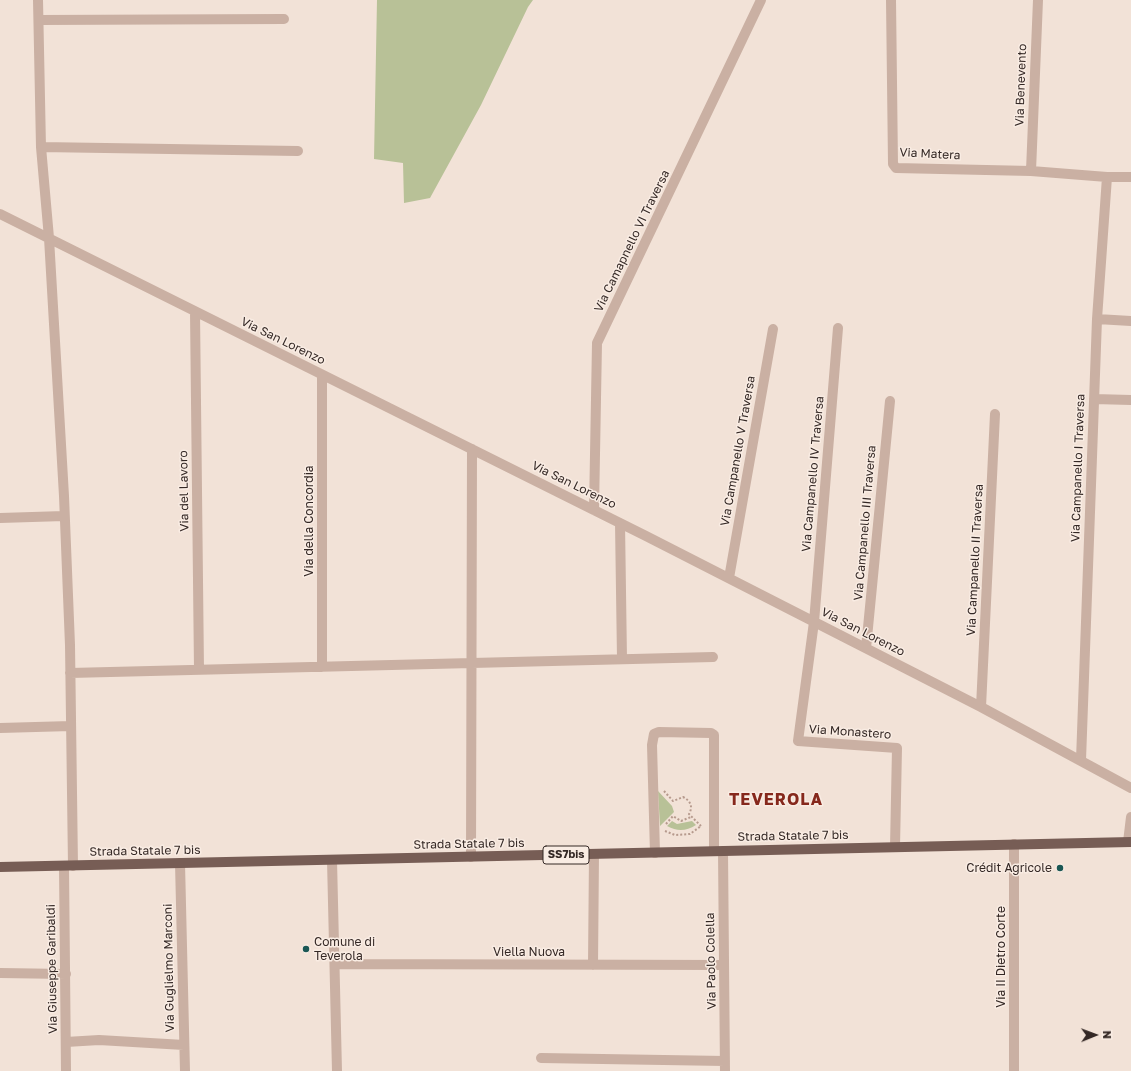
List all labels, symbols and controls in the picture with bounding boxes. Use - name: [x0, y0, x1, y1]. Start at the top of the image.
- street label: Via Benevento: [1012, 43, 1030, 127]
- street label: Via Matera: [899, 145, 961, 163]
- street label: Via Camapnello VI Traversa: [591, 168, 673, 314]
- street label: Via San Lorenzo: [238, 314, 328, 368]
- street label: Via Campanello V Traversa: [718, 375, 758, 527]
- street label: Via Campanello I Traversa: [1068, 394, 1088, 542]
- street label: Via Campanello IV Traversa: [799, 395, 827, 553]
- street label: Via Campanello III Traversa: [851, 445, 879, 601]
- street label: Via del Lavoro: [176, 450, 192, 532]
- street label: Via San Lorenzo: [529, 458, 619, 512]
- street label: Via della Concordia: [302, 465, 316, 577]
- street label: Via Campanello II Traversa: [964, 484, 986, 636]
- street label: Via San Lorenzo: [819, 605, 907, 659]
- street label: Via Monastero: [808, 722, 892, 742]
- district label: TEVEROLA: [729, 790, 823, 810]
- street label: Strada Statale 7 bis: [737, 828, 849, 844]
- street label: Strada Statale 7 bis: [413, 836, 525, 852]
- street label: Strada Statale 7 bis: [89, 843, 201, 859]
- road number: SS7bis: [543, 846, 589, 864]
- place label: Crédit Agricole: [966, 861, 1052, 875]
- marker: Crédit Agricole: [1055, 863, 1065, 873]
- street label: Via Guglielmo Marconi: [161, 903, 177, 1033]
- street label: Via Giuseppe Garibaldi: [44, 904, 60, 1034]
- street label: Via II Dietro Corte: [994, 906, 1008, 1008]
- street label: Via Paolo Colella: [703, 912, 719, 1010]
- place label: Comune di Teverola: [314, 935, 375, 963]
- marker: Comune di Teverola: [301, 944, 311, 954]
- street label: Viella Nuova: [493, 945, 565, 959]
- north arrow: [1075, 1015, 1115, 1055]
- text: N: [1101, 1030, 1114, 1039]

